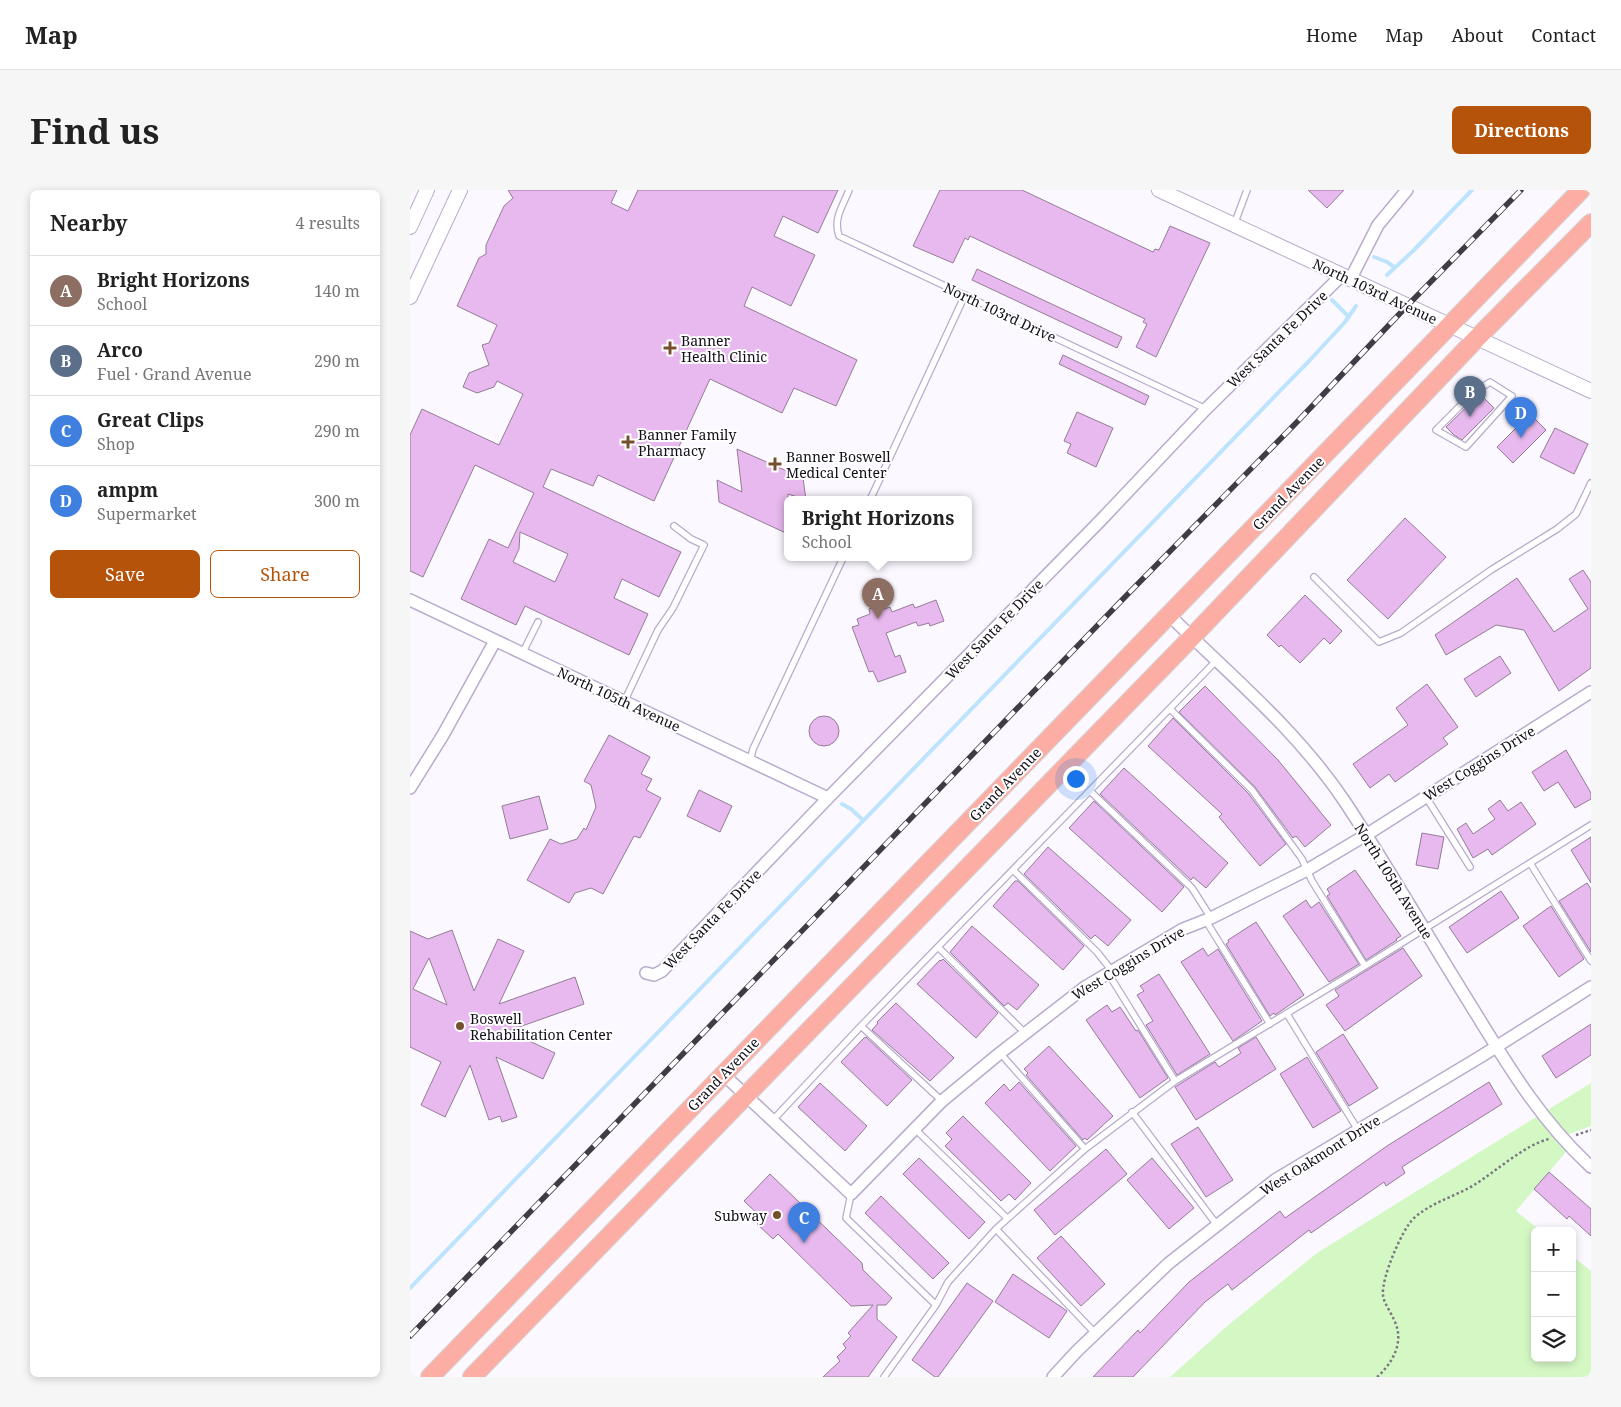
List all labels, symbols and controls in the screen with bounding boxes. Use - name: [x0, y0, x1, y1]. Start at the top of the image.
- text: Map: [25, 18, 78, 51]
- text: Home: [1306, 23, 1357, 47]
- text: Map: [1385, 23, 1423, 47]
- text: About: [1451, 23, 1503, 47]
- text: Contact: [1531, 23, 1596, 47]
- button: Directions: [1452, 106, 1591, 154]
- text: Find us: [30, 107, 159, 154]
- text: Nearby: [50, 209, 128, 237]
- text: 4 results: [296, 212, 360, 234]
- street label: North 103rd Avenue: [1310, 254, 1440, 328]
- text: Bright Horizons: [97, 267, 250, 293]
- street label: North 103rd Drive: [941, 278, 1059, 346]
- text: A: [60, 280, 72, 302]
- text: 140 m: [314, 280, 360, 302]
- street label: West Santa Fe Drive: [1223, 286, 1331, 392]
- text: School: [97, 293, 147, 315]
- place label: Banner Health Clinic: [681, 331, 767, 366]
- text: Arco: [97, 337, 143, 363]
- marker: Banner Health Clinic: [663, 341, 677, 355]
- text: B: [61, 350, 71, 372]
- text: 290 m: [314, 350, 360, 372]
- text: Fuel · Grand Avenue: [97, 363, 252, 385]
- pin: B: [1454, 376, 1486, 417]
- pin: D: [1505, 397, 1537, 438]
- text: Great Clips: [97, 407, 204, 433]
- text: C: [61, 420, 71, 442]
- text: 290 m: [314, 420, 360, 442]
- place label: Banner Family Pharmacy: [638, 425, 736, 460]
- text: Shop: [97, 433, 135, 455]
- marker: Banner Family Pharmacy: [622, 436, 634, 448]
- place label: Banner Boswell Medical Center: [786, 447, 891, 482]
- street label: Grand Avenue: [1248, 452, 1328, 534]
- marker: Banner Boswell Medical Center: [768, 457, 782, 471]
- text: ampm: [97, 477, 158, 503]
- text: D: [60, 490, 72, 512]
- text: 300 m: [314, 490, 360, 512]
- popup: [784, 496, 972, 561]
- text: Supermarket: [97, 503, 197, 525]
- text: Bright Horizons: [802, 505, 954, 531]
- text: School: [802, 531, 852, 553]
- button: Save: [50, 550, 200, 598]
- button: Share: [210, 550, 360, 598]
- street label: West Santa Fe Drive: [941, 575, 1047, 683]
- pin: A: [862, 578, 894, 619]
- street label: North 105th Avenue: [554, 662, 684, 736]
- street label: West Coggins Drive: [1420, 721, 1538, 805]
- street label: Grand Avenue: [965, 743, 1045, 825]
- your location: [1063, 766, 1089, 792]
- street label: North 105th Avenue: [1350, 819, 1438, 943]
- street label: West Santa Fe Drive: [659, 865, 765, 973]
- street label: West Coggins Drive: [1068, 922, 1188, 1004]
- place label: Boswell Rehabilitation Center: [470, 1009, 613, 1044]
- marker: Boswell Rehabilitation Center: [454, 1020, 466, 1032]
- street label: Grand Avenue: [683, 1033, 763, 1115]
- street label: West Oakmont Drive: [1256, 1110, 1384, 1200]
- pin: C: [788, 1202, 820, 1243]
- place label: Subway: [714, 1206, 767, 1225]
- marker: Subway: [771, 1209, 783, 1221]
- map controls: [1531, 1227, 1576, 1362]
- button: +: [1531, 1227, 1576, 1272]
- button: −: [1531, 1272, 1576, 1317]
- button: layers: [1531, 1317, 1576, 1362]

